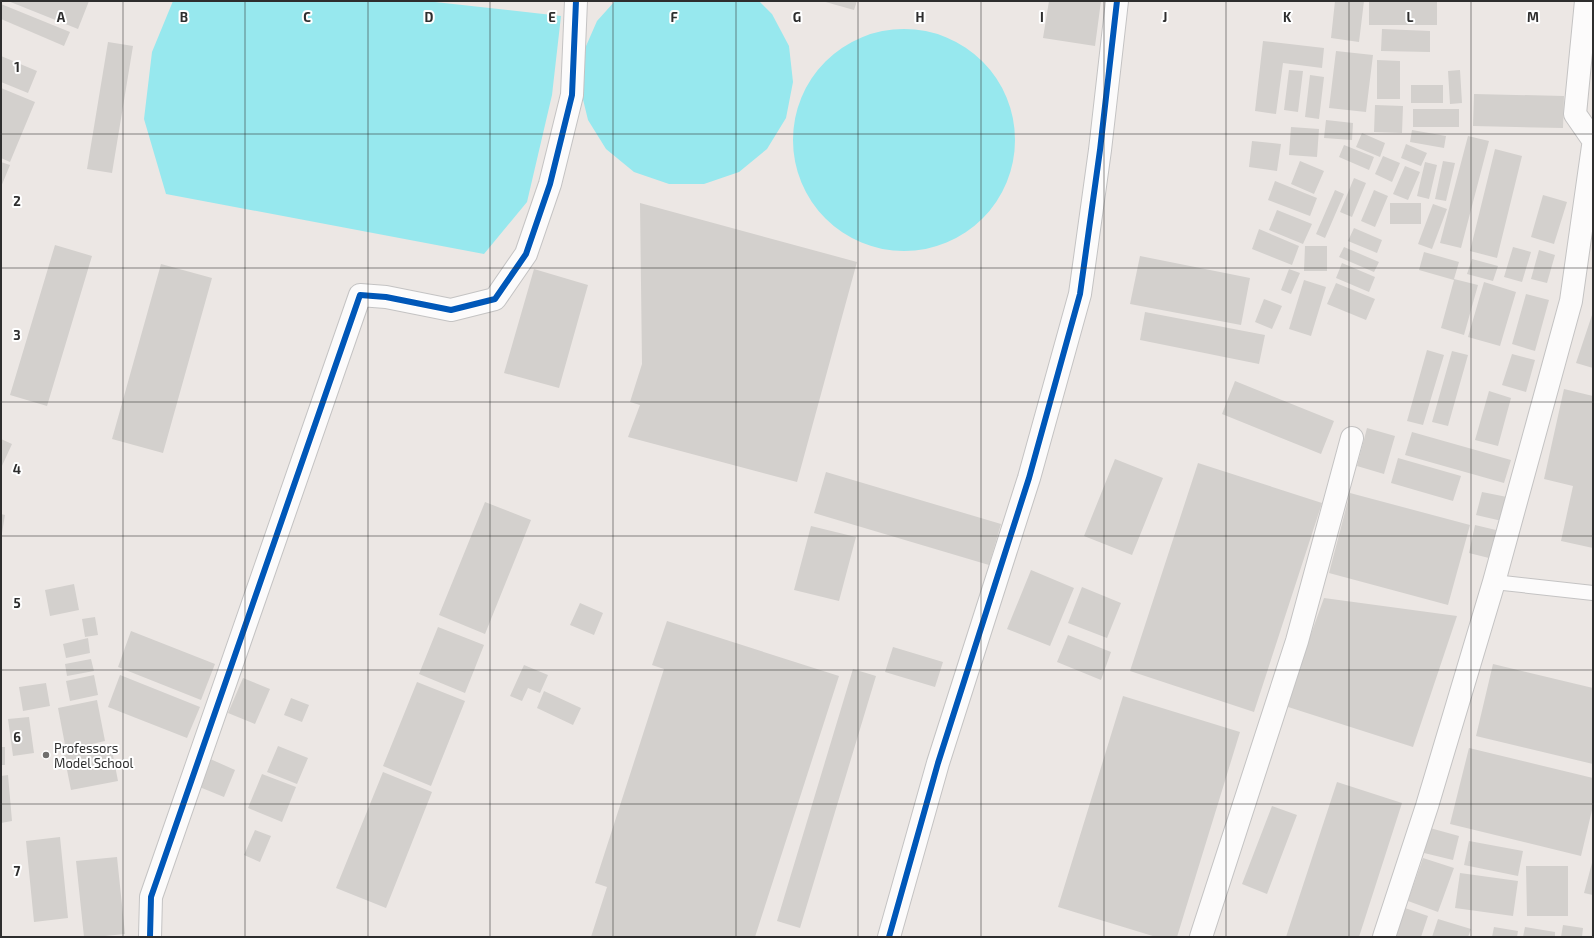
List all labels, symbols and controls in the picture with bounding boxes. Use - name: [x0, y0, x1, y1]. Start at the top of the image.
- text: A: [57, 9, 66, 25]
- text: B: [180, 9, 188, 25]
- text: C: [303, 9, 311, 25]
- text: D: [425, 9, 434, 25]
- text: E: [548, 9, 556, 25]
- text: F: [670, 9, 678, 25]
- text: G: [793, 9, 801, 25]
- text: H: [916, 9, 925, 25]
- text: I: [1040, 9, 1044, 25]
- text: J: [1163, 9, 1167, 25]
- text: K: [1283, 9, 1292, 25]
- text: L: [1407, 9, 1414, 25]
- text: M: [1527, 9, 1539, 25]
- text: 1: [14, 59, 20, 75]
- text: 2: [13, 193, 21, 209]
- text: 3: [13, 327, 21, 343]
- text: 4: [13, 461, 21, 477]
- text: 5: [13, 595, 21, 611]
- text: 6: [13, 729, 21, 745]
- place label: Professors Model School: [54, 740, 134, 771]
- marker: Professors Model School: [41, 750, 51, 760]
- text: 7: [14, 863, 21, 879]

